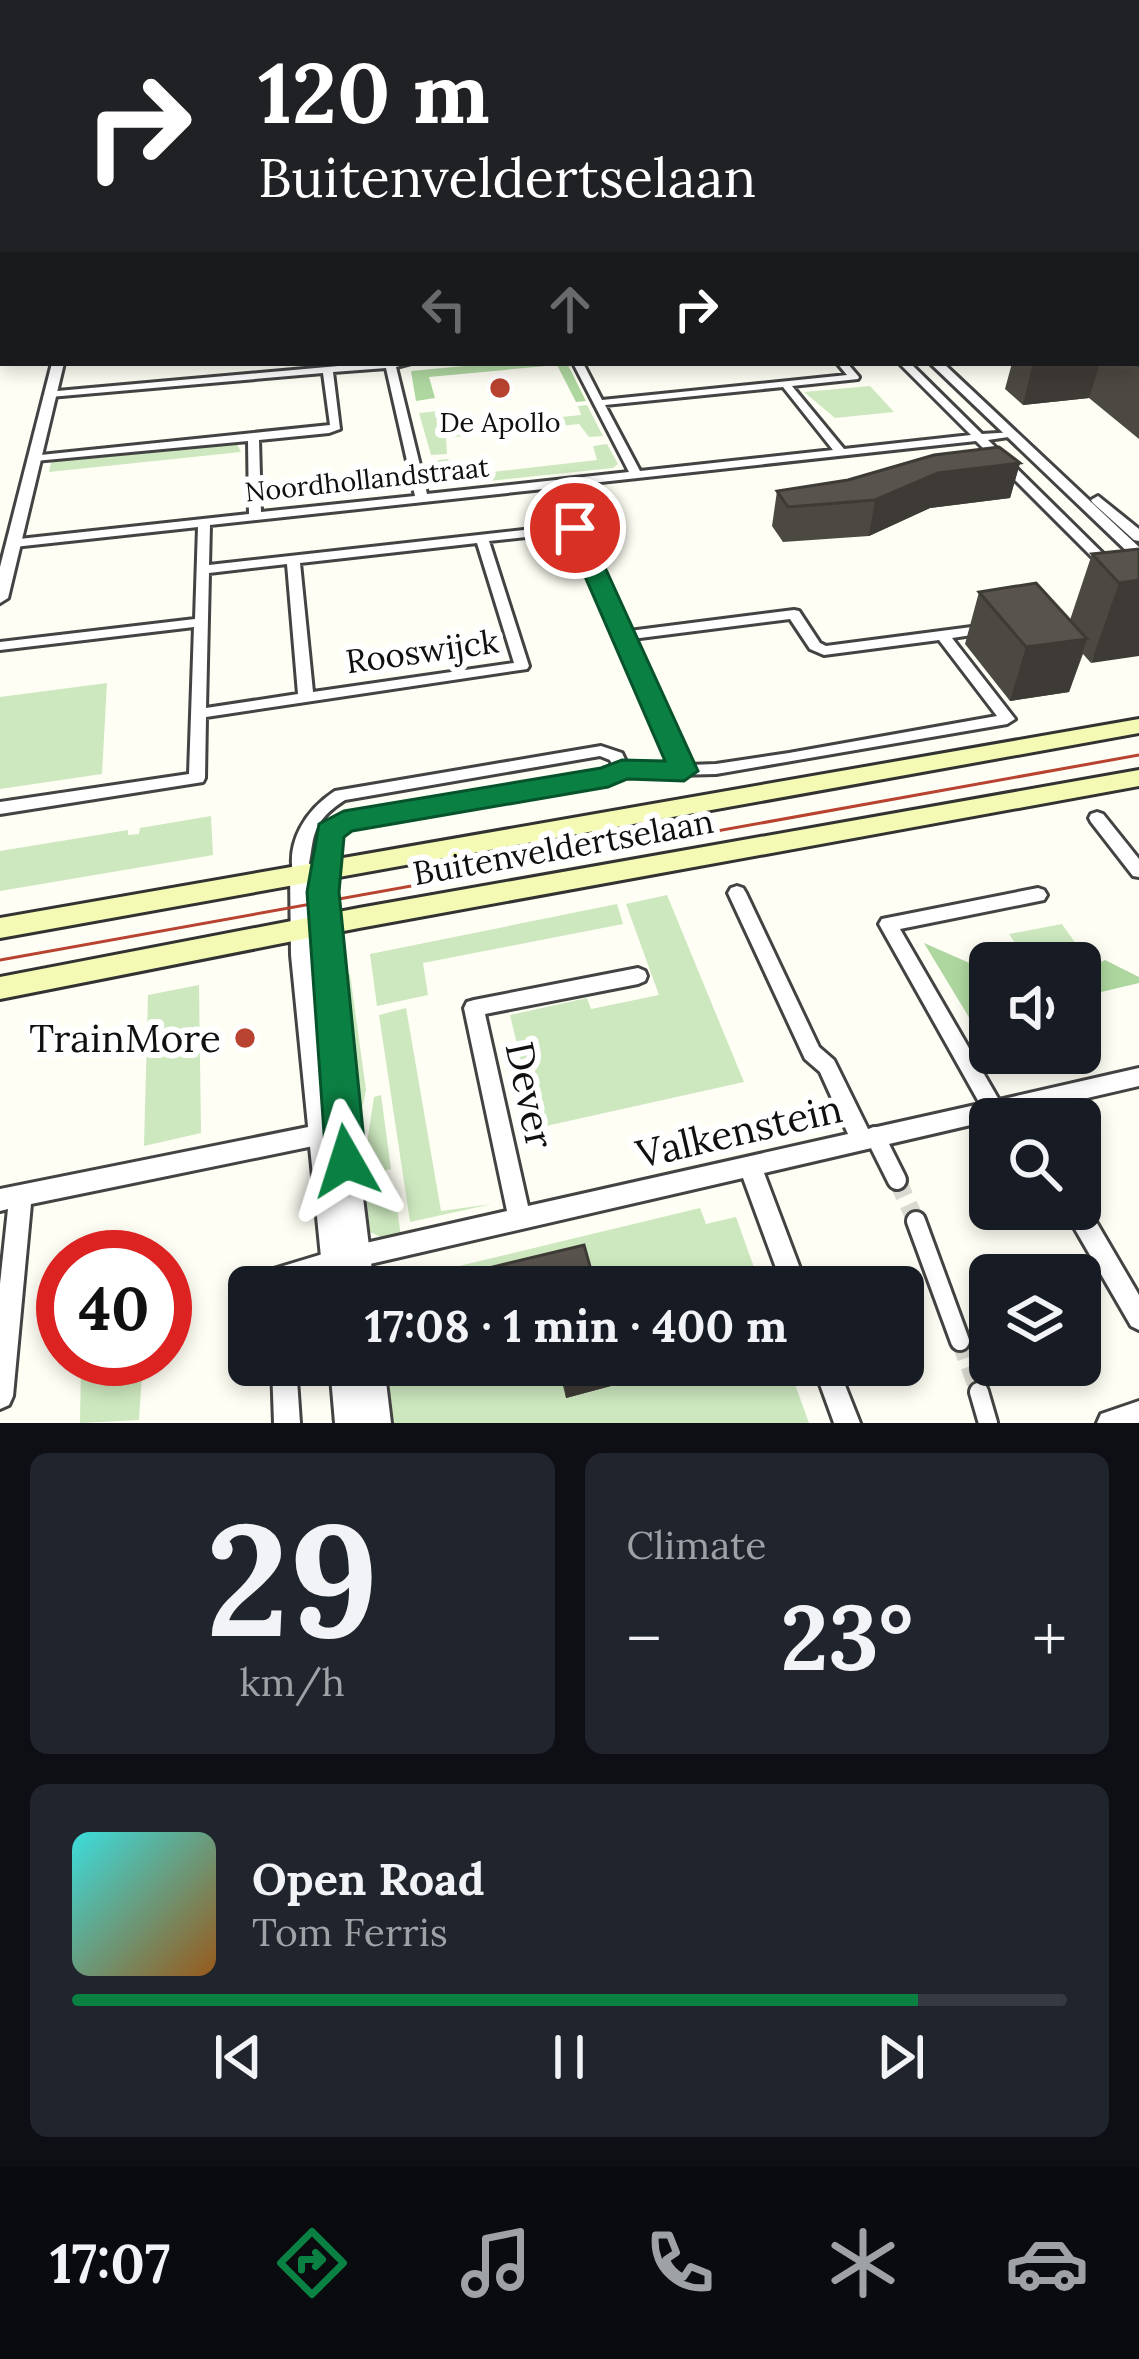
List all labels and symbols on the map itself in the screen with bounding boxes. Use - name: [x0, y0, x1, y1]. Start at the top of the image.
- marker: De Apollo: [487, 375, 513, 401]
- place label: De Apollo: [439, 405, 561, 439]
- street label: Noordhollandstraat: [243, 449, 491, 509]
- pin: [524, 477, 626, 579]
- street label: Rooswijck: [343, 619, 501, 683]
- street label: Buitenveldertselaan: [409, 800, 717, 894]
- place label: TrainMore: [29, 1013, 221, 1063]
- marker: TrainMore: [232, 1025, 258, 1051]
- street label: Dever: [494, 1037, 566, 1153]
- street label: Valkenstein: [630, 1083, 847, 1179]
- position arrow: [283, 1098, 409, 1224]
- speed limit sign: 40: [36, 1230, 192, 1386]

